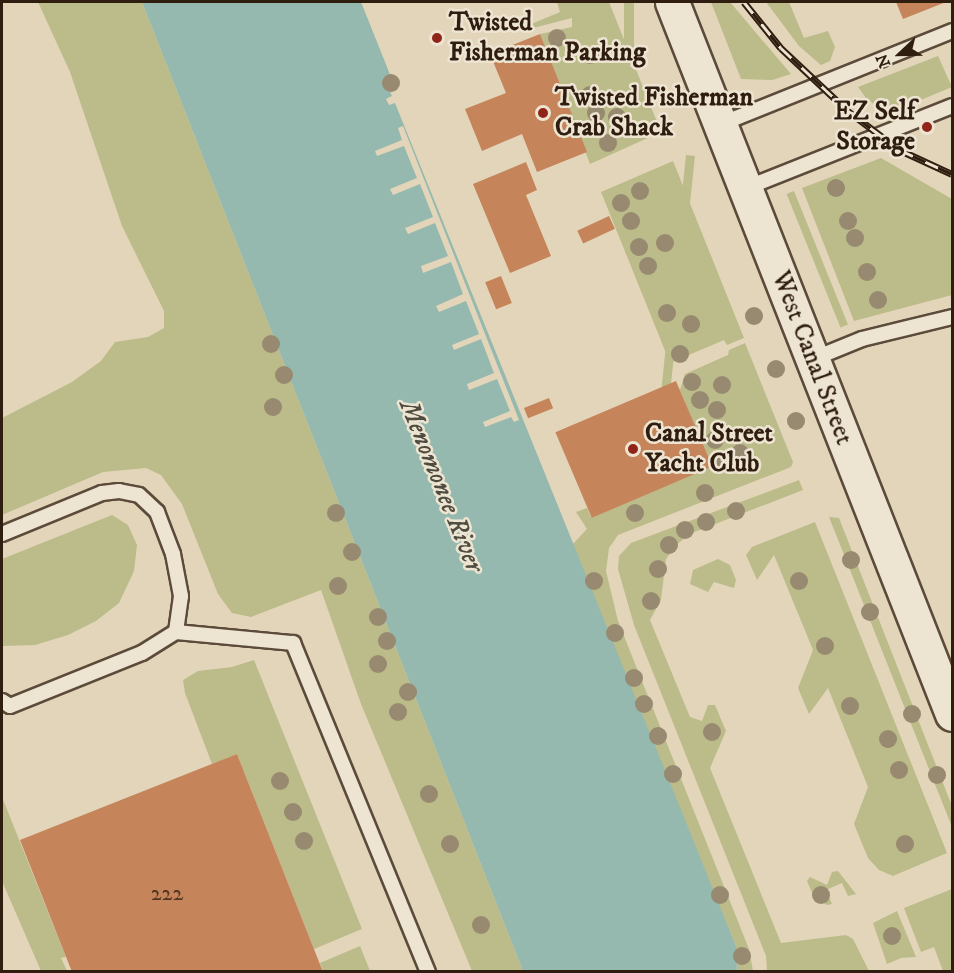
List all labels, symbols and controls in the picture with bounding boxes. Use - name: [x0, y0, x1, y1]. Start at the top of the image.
- place label: Twisted Fisherman Parking: [449, 7, 646, 68]
- north arrow: [870, 24, 930, 84]
- marker: Twisted Fisherman Parking: [430, 31, 444, 45]
- text: N: [872, 51, 895, 71]
- place label: Twisted Fisherman Crab Shack: [555, 82, 753, 144]
- place label: EZ Self Storage: [834, 96, 915, 158]
- marker: Twisted Fisherman Crab Shack: [536, 106, 550, 120]
- marker: EZ Self Storage: [920, 120, 934, 134]
- street label: West Canal Street: [765, 267, 859, 449]
- water label: Menomonee River: [392, 395, 490, 577]
- place label: Canal Street Yacht Club: [645, 418, 773, 479]
- marker: Canal Street Yacht Club: [626, 442, 640, 456]
- house number: 222: [151, 881, 183, 907]

